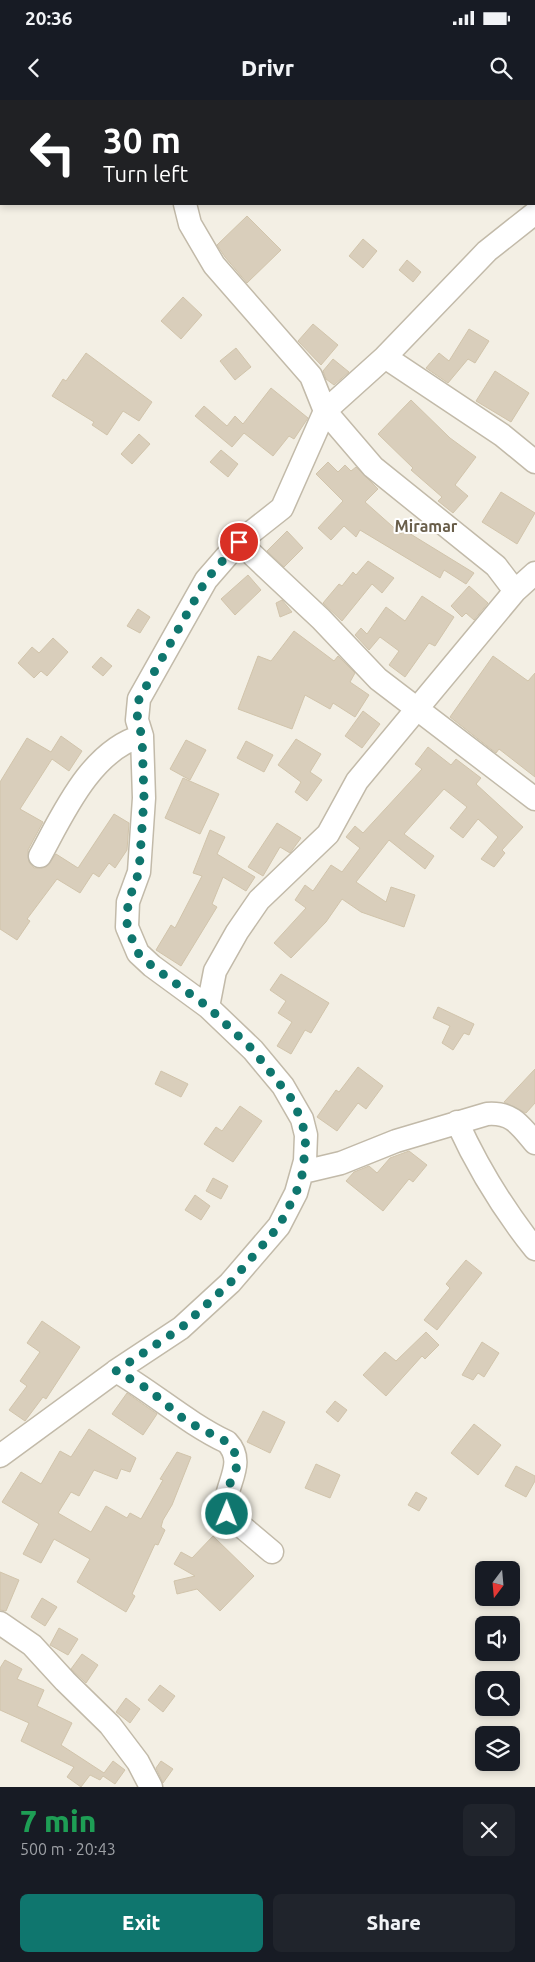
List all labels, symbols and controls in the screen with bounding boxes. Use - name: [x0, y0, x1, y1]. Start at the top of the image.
- text: 20:36: [25, 7, 73, 29]
- icon: back: [20, 54, 48, 82]
- icon: search: [487, 54, 515, 82]
- text: Drivr: [241, 55, 294, 80]
- icon: left: [20, 120, 85, 185]
- text: 30 m: [103, 120, 181, 160]
- text: Turn left: [103, 161, 188, 186]
- district label: Miramar: [395, 517, 458, 535]
- pin: [218, 521, 260, 563]
- icon: arrive: [225, 528, 253, 556]
- position arrow: [200, 1487, 252, 1539]
- north arrow: [475, 1561, 520, 1606]
- map controls: [475, 1561, 520, 1771]
- button: sound: [475, 1616, 520, 1661]
- button: search: [475, 1671, 520, 1716]
- button: layers: [475, 1726, 520, 1771]
- text: 7 min: [20, 1804, 96, 1838]
- button: close: [463, 1804, 515, 1856]
- text: 500 m · 20:43: [20, 1840, 116, 1858]
- button: Exit: [20, 1894, 263, 1952]
- button: Share: [273, 1894, 515, 1952]

